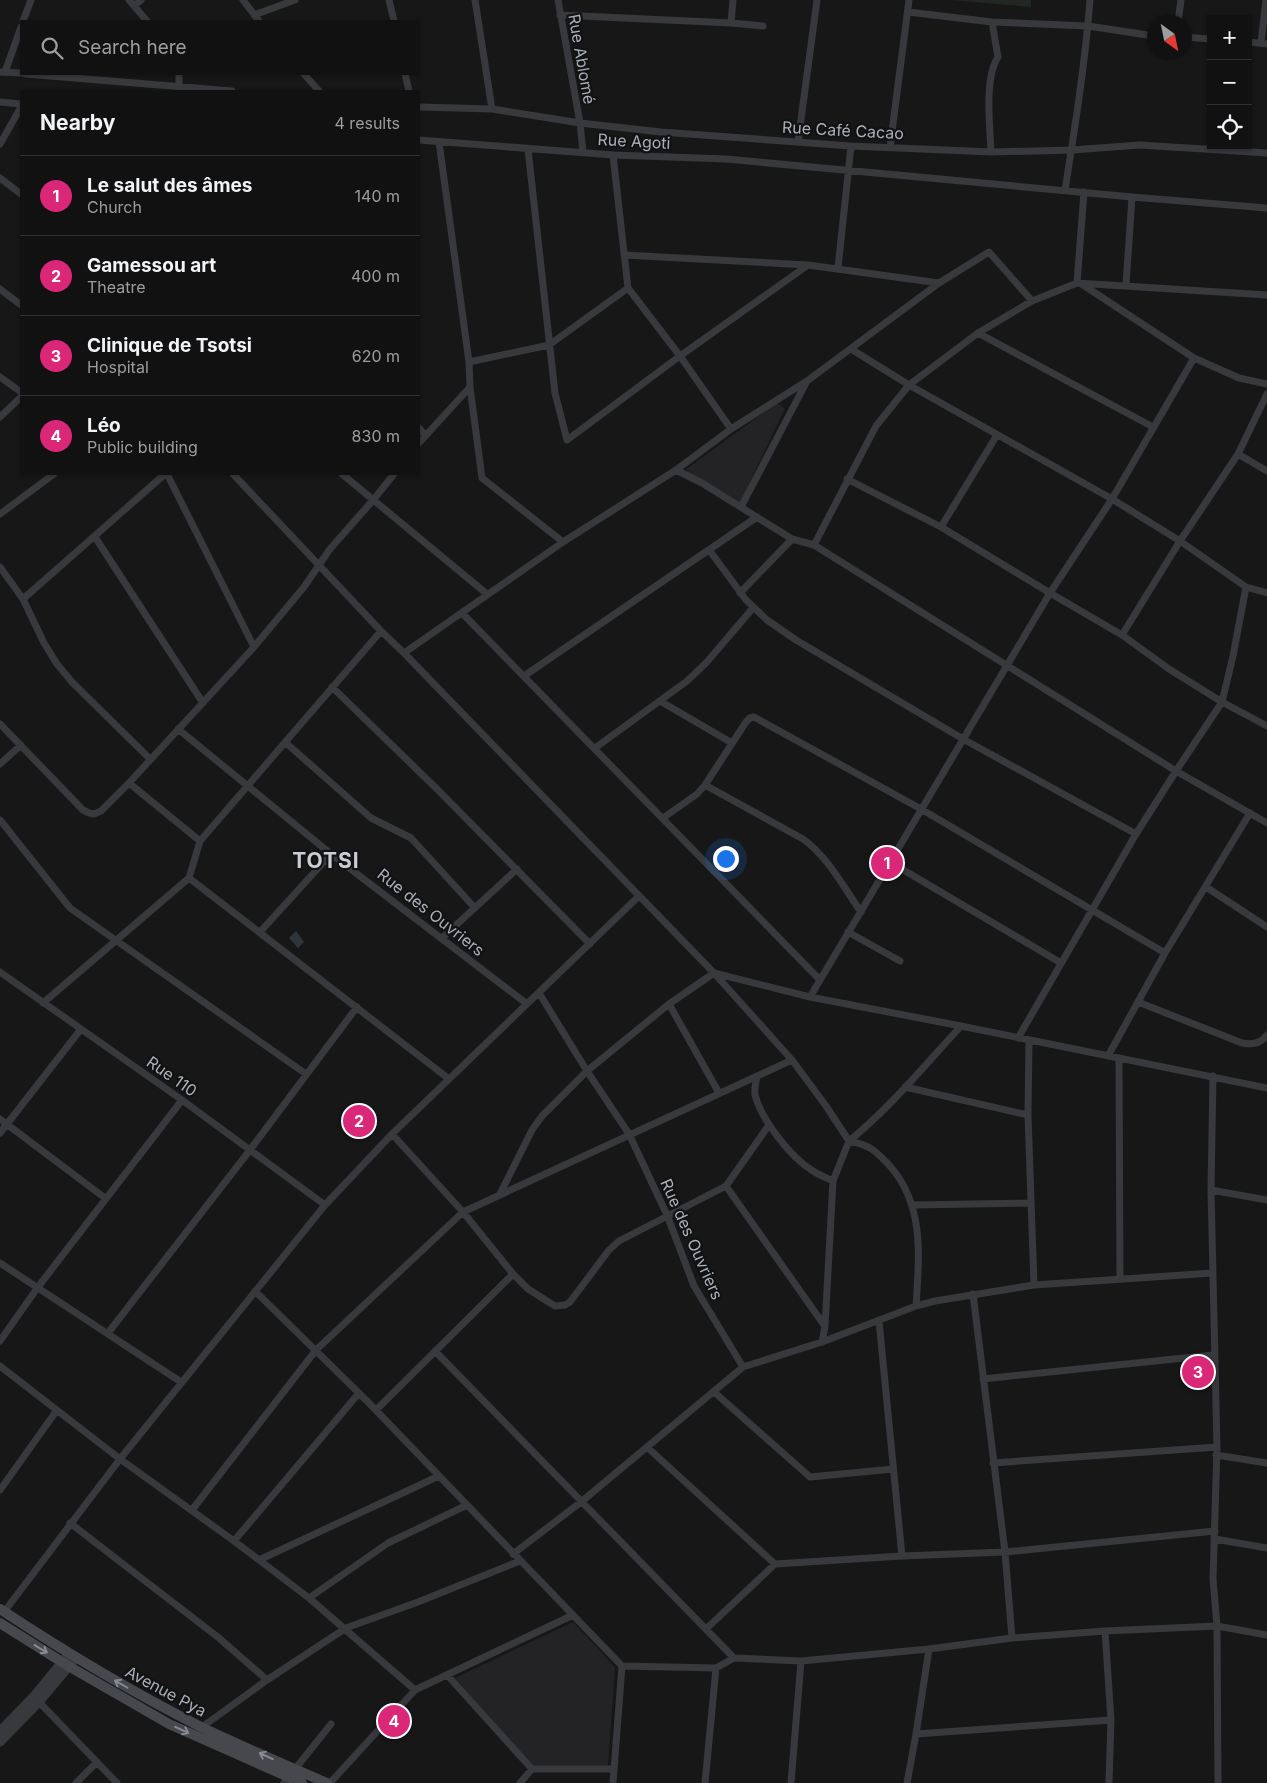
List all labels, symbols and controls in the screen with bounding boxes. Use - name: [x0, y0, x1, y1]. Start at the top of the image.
- street label: Rue Ablomé: [564, 12, 600, 106]
- north arrow: [1147, 15, 1192, 60]
- map controls: [1207, 15, 1252, 150]
- button: +: [1207, 15, 1252, 60]
- search box: [20, 20, 420, 75]
- icon: search: [38, 34, 66, 62]
- text: Search here: [78, 36, 187, 59]
- button: −: [1207, 60, 1252, 105]
- button: locate: [1207, 105, 1252, 150]
- text: Nearby: [40, 110, 115, 135]
- text: 4 results: [335, 113, 400, 133]
- street label: Rue Café Cacao: [782, 117, 904, 143]
- street label: Rue Agoti: [597, 129, 671, 153]
- text: Le salut des âmes: [87, 174, 252, 197]
- text: 1: [53, 186, 59, 206]
- text: 140 m: [355, 186, 400, 206]
- text: Church: [87, 197, 142, 217]
- text: Gamessou art: [87, 254, 216, 277]
- text: 2: [51, 266, 61, 286]
- text: 400 m: [351, 266, 400, 286]
- text: Theatre: [87, 277, 146, 297]
- text: Clinique de Tsotsi: [87, 334, 252, 357]
- text: 3: [51, 346, 61, 366]
- text: 620 m: [352, 346, 400, 366]
- text: Hospital: [87, 357, 149, 377]
- text: Léo: [87, 414, 121, 437]
- text: 4: [51, 426, 61, 446]
- text: 830 m: [352, 426, 400, 446]
- text: Public building: [87, 437, 198, 457]
- pin: 1: [871, 844, 903, 882]
- your location: [713, 846, 739, 872]
- district label: TOTSI: [292, 848, 360, 873]
- street label: Rue des Ouvriers: [374, 864, 488, 960]
- street label: Rue 110: [143, 1052, 201, 1100]
- pin: 2: [343, 1102, 375, 1140]
- street label: Rue des Ouvriers: [656, 1175, 728, 1303]
- pin: 3: [1182, 1353, 1214, 1391]
- one-way arrow: [33, 1645, 47, 1655]
- street label: Avenue Pya: [122, 1661, 210, 1721]
- one-way arrow: [115, 1678, 129, 1688]
- pin: 4: [378, 1702, 410, 1740]
- one-way arrow: [174, 1725, 189, 1735]
- one-way arrow: [259, 1751, 274, 1761]

